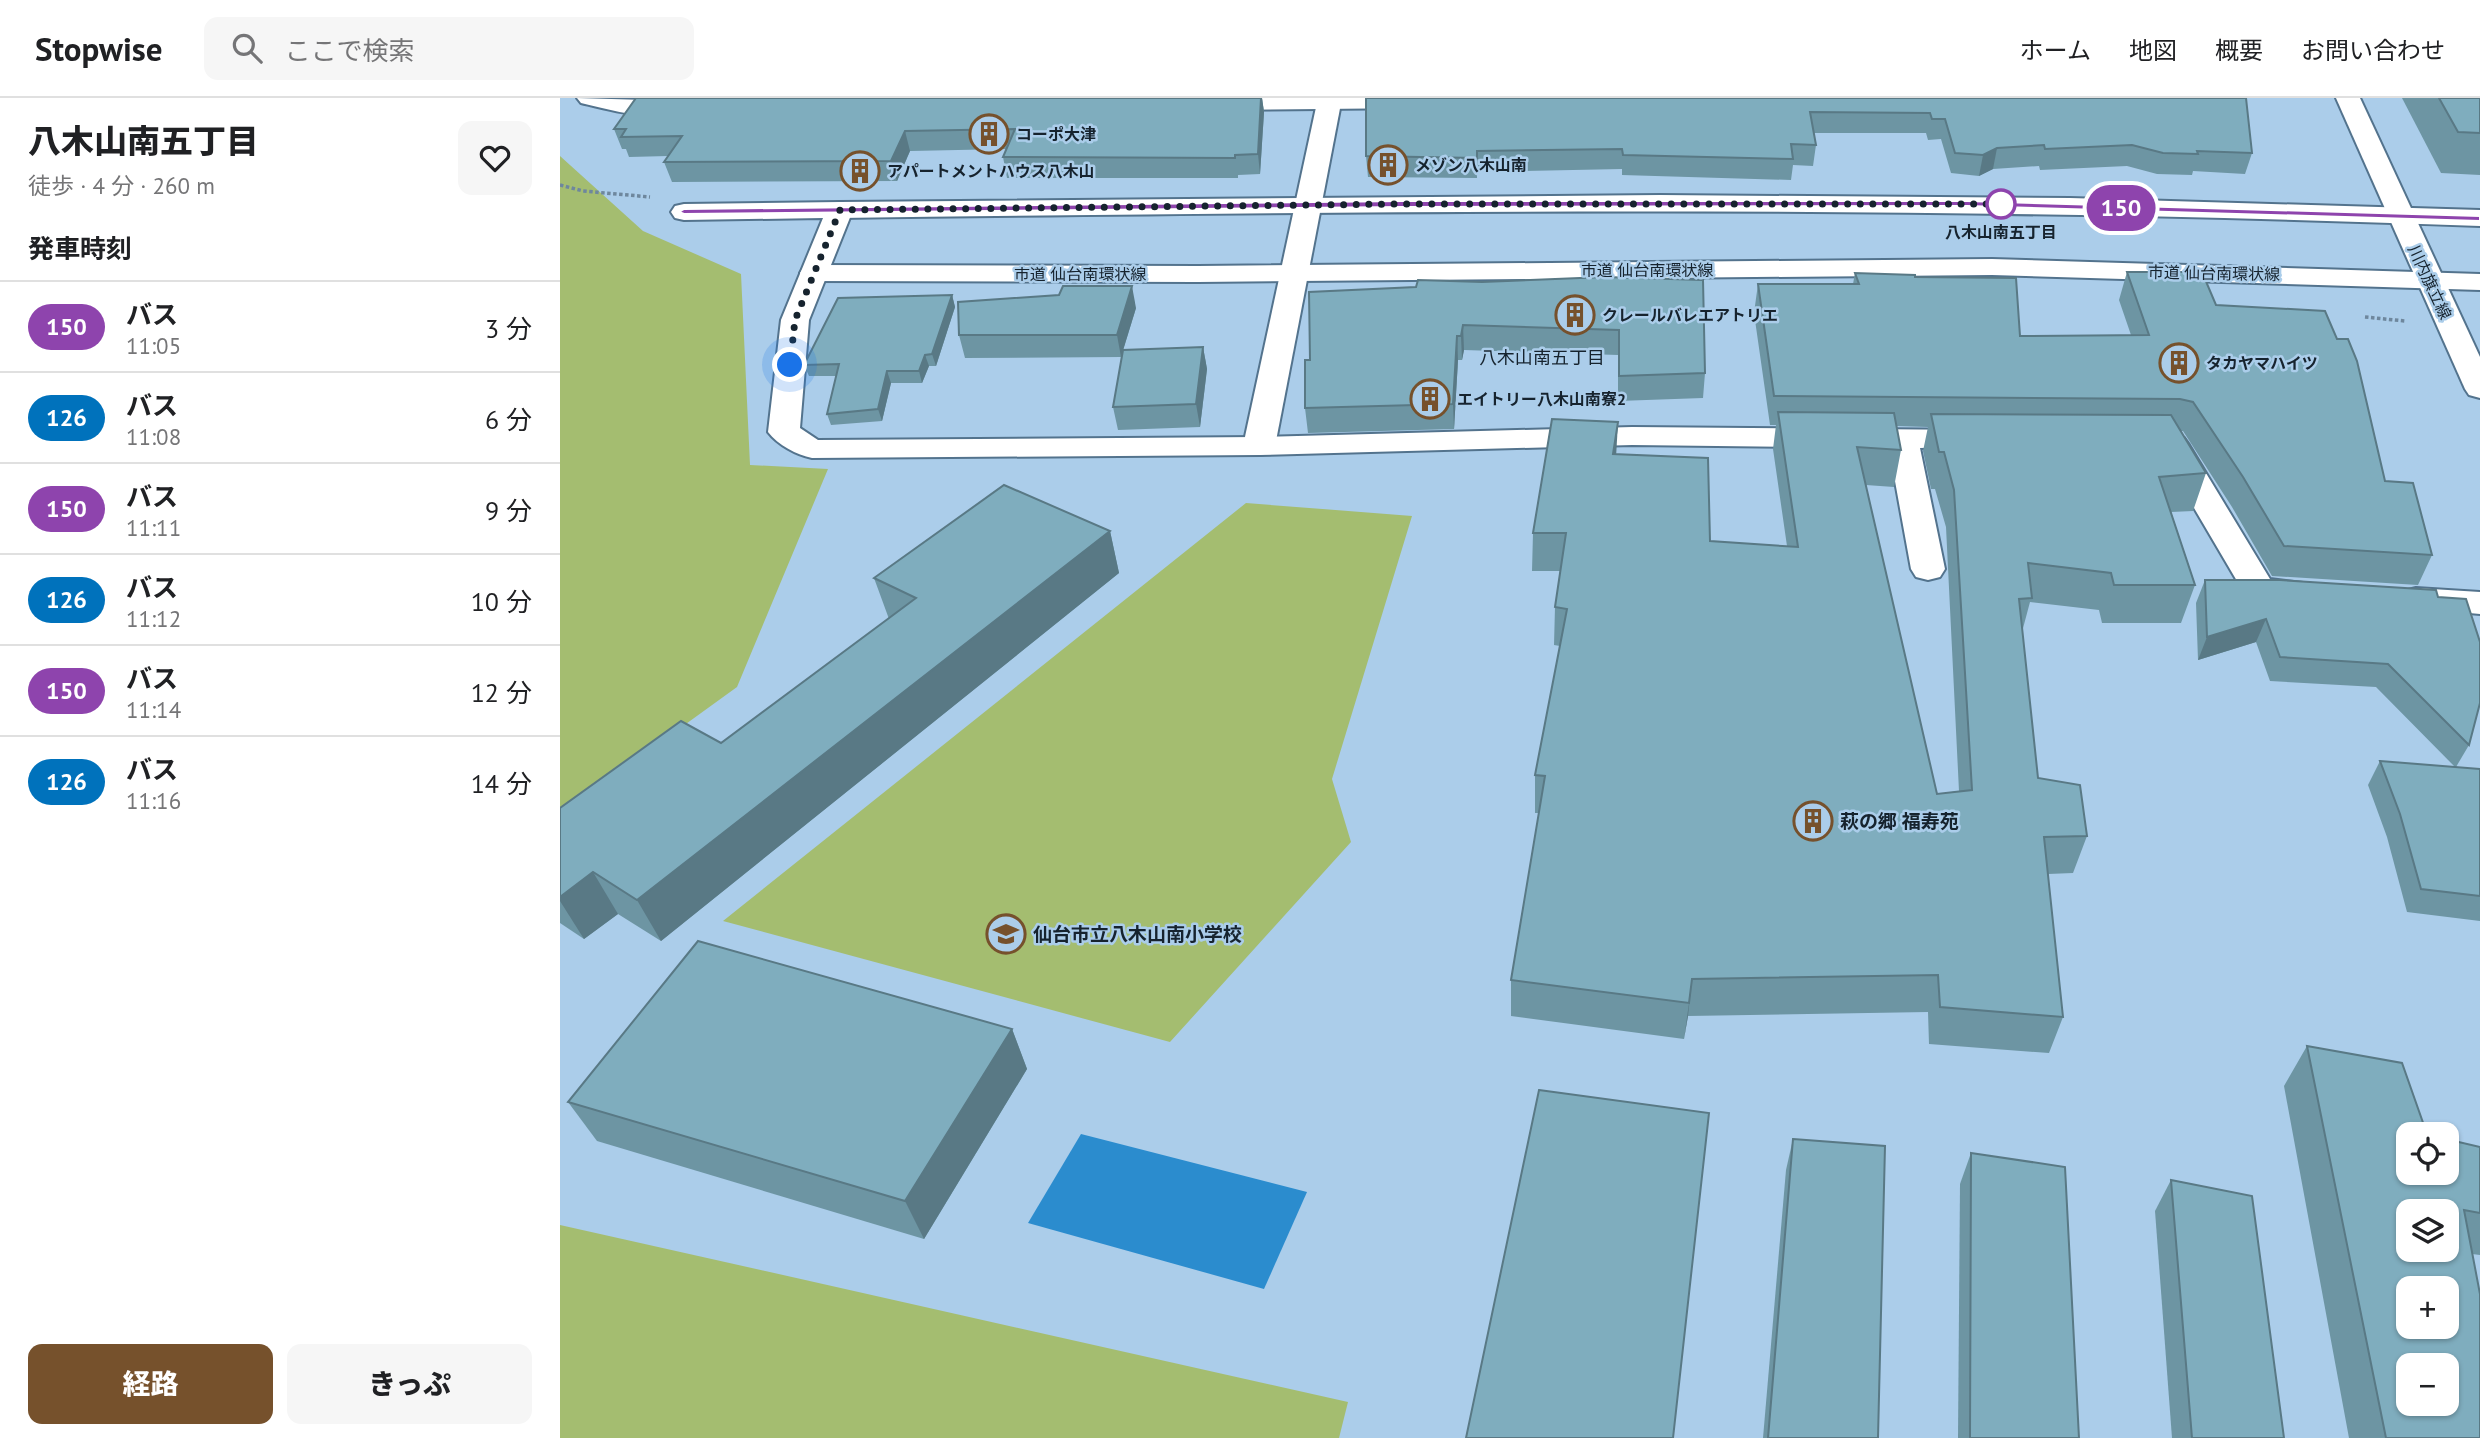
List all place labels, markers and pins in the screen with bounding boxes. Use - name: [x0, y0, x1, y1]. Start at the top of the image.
- building icon: コーポ大津: [968, 113, 1010, 155]
- place label: コーポ大津: [1016, 124, 1096, 144]
- building icon: メゾン八木山南: [1367, 144, 1409, 186]
- building icon: アパートメントハウス八木山: [839, 150, 881, 192]
- place label: メゾン八木山南: [1415, 155, 1527, 175]
- place label: アパートメントハウス八木山: [887, 161, 1095, 181]
- marker: 八木山南五丁目: [1986, 189, 2016, 219]
- place label: 八木山南五丁目: [1945, 222, 2057, 242]
- building icon: クレールバレエアトリエ: [1554, 294, 1596, 336]
- place label: クレールバレエアトリエ: [1602, 305, 1778, 325]
- building icon: タカヤマハイツ: [2158, 342, 2200, 384]
- place label: タカヤマハイツ: [2206, 353, 2318, 373]
- building icon: エイトリー八木山南寮2: [1409, 378, 1451, 420]
- place label: エイトリー八木山南寮2: [1457, 389, 1626, 409]
- building icon: 萩の郷 福寿苑: [1792, 800, 1834, 842]
- place label: 萩の郷 福寿苑: [1840, 809, 1959, 833]
- school or university icon: 仙台市立八木山南小学校: [985, 913, 1027, 955]
- place label: 仙台市立八木山南小学校: [1033, 922, 1242, 946]

